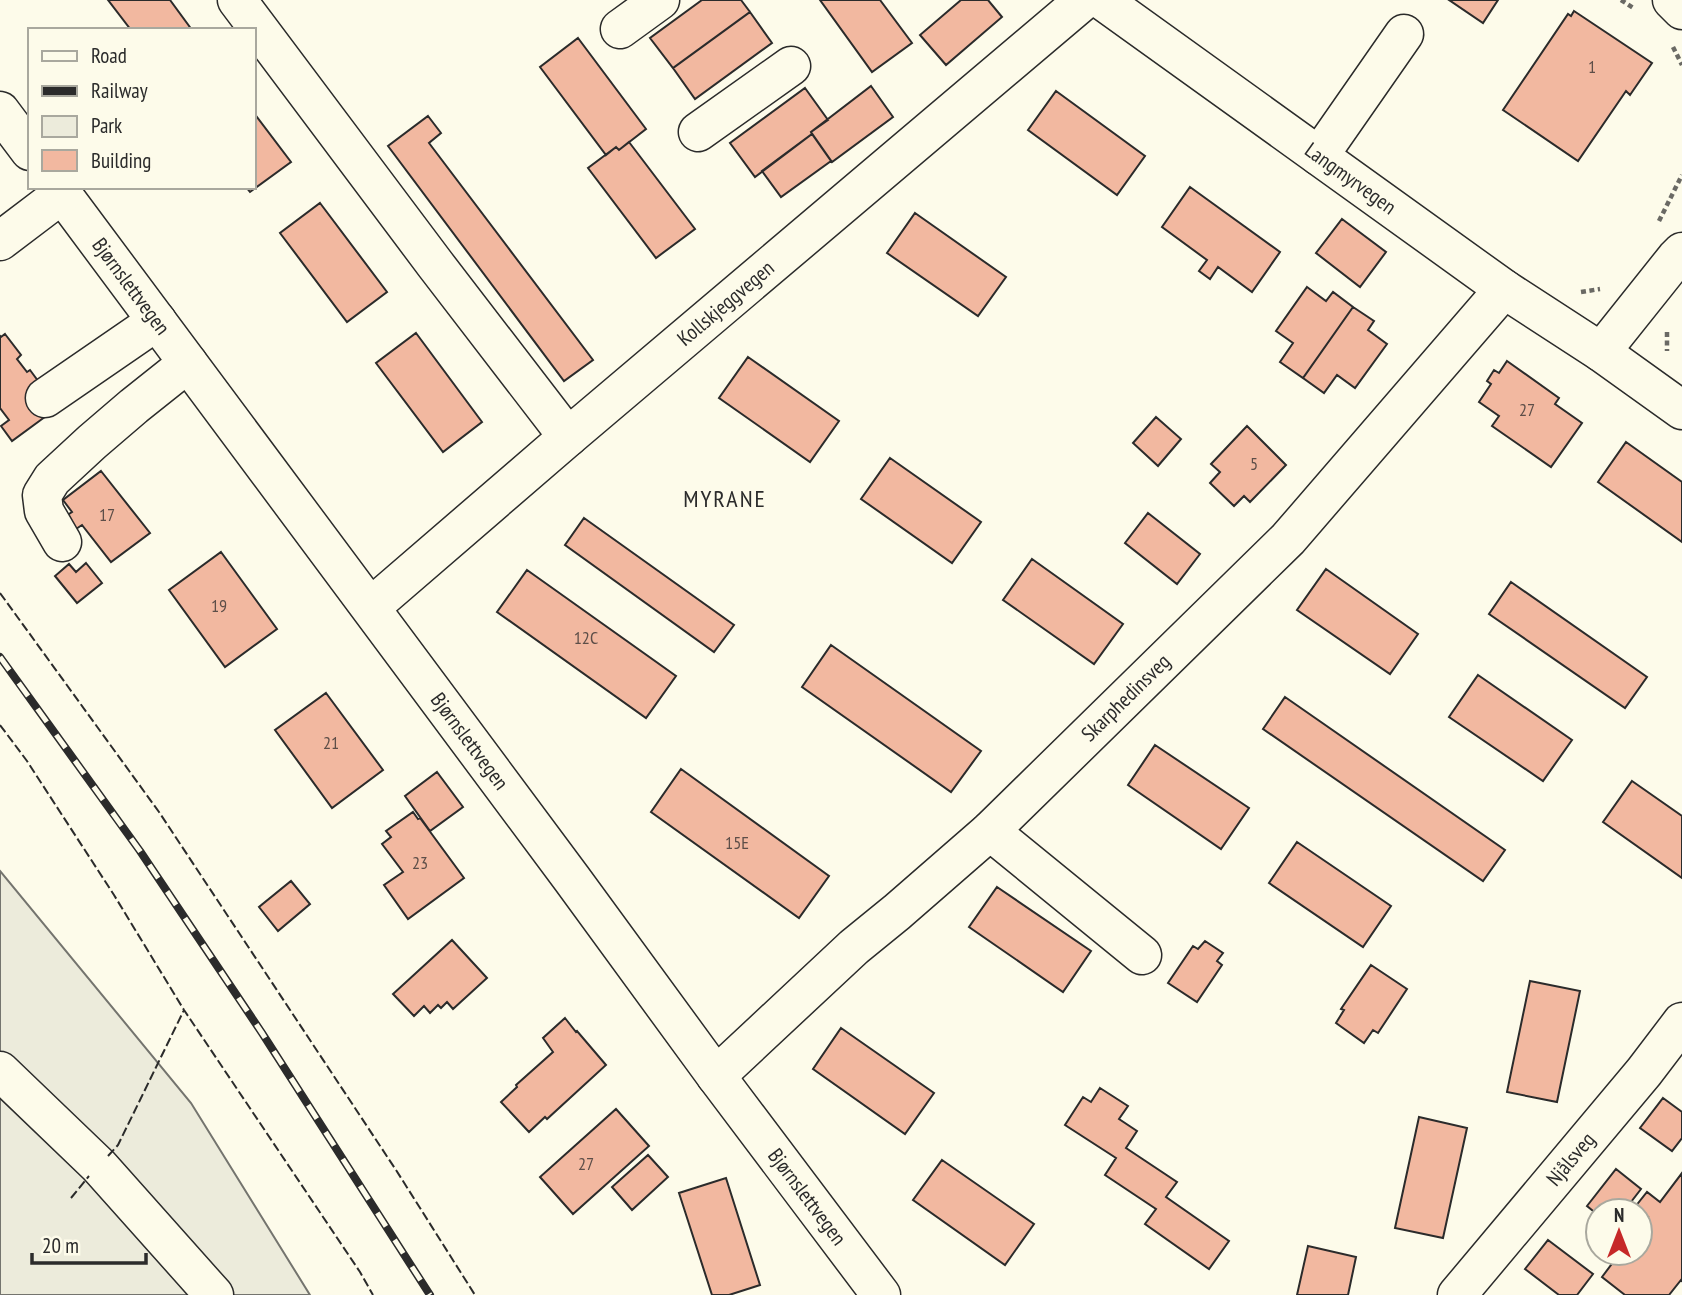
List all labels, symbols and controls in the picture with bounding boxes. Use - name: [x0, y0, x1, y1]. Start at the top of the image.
- legend: [28, 28, 256, 189]
- text: Road: [91, 42, 127, 69]
- house number: 1: [1588, 55, 1596, 78]
- text: Railway: [91, 77, 148, 104]
- text: Park: [91, 112, 122, 139]
- street label: Langmyrvegen: [1300, 136, 1402, 220]
- text: Building: [91, 147, 151, 174]
- street label: Bjørnslettvegen: [86, 232, 176, 340]
- street label: Kollskjeggvegen: [672, 254, 779, 352]
- house number: 27: [1519, 398, 1535, 421]
- house number: 5: [1250, 452, 1258, 475]
- district label: MYRANE: [683, 483, 767, 514]
- house number: 17: [99, 503, 115, 526]
- house number: 19: [211, 594, 227, 617]
- house number: 12C: [574, 626, 598, 649]
- street label: Skarphedinsveg: [1075, 648, 1176, 747]
- street label: Bjørnslettvegen: [425, 687, 515, 795]
- house number: 21: [323, 731, 339, 754]
- house number: 15E: [725, 831, 749, 854]
- house number: 23: [412, 851, 428, 874]
- street label: Njålsveg: [1540, 1127, 1601, 1191]
- street label: Bjørnslettvegen: [762, 1143, 853, 1250]
- house number: 27: [578, 1152, 594, 1175]
- north arrow: [1584, 1197, 1654, 1267]
- text: N: [1614, 1203, 1624, 1227]
- scale bar: [32, 1222, 145, 1266]
- text: 20 m: [42, 1232, 79, 1259]

